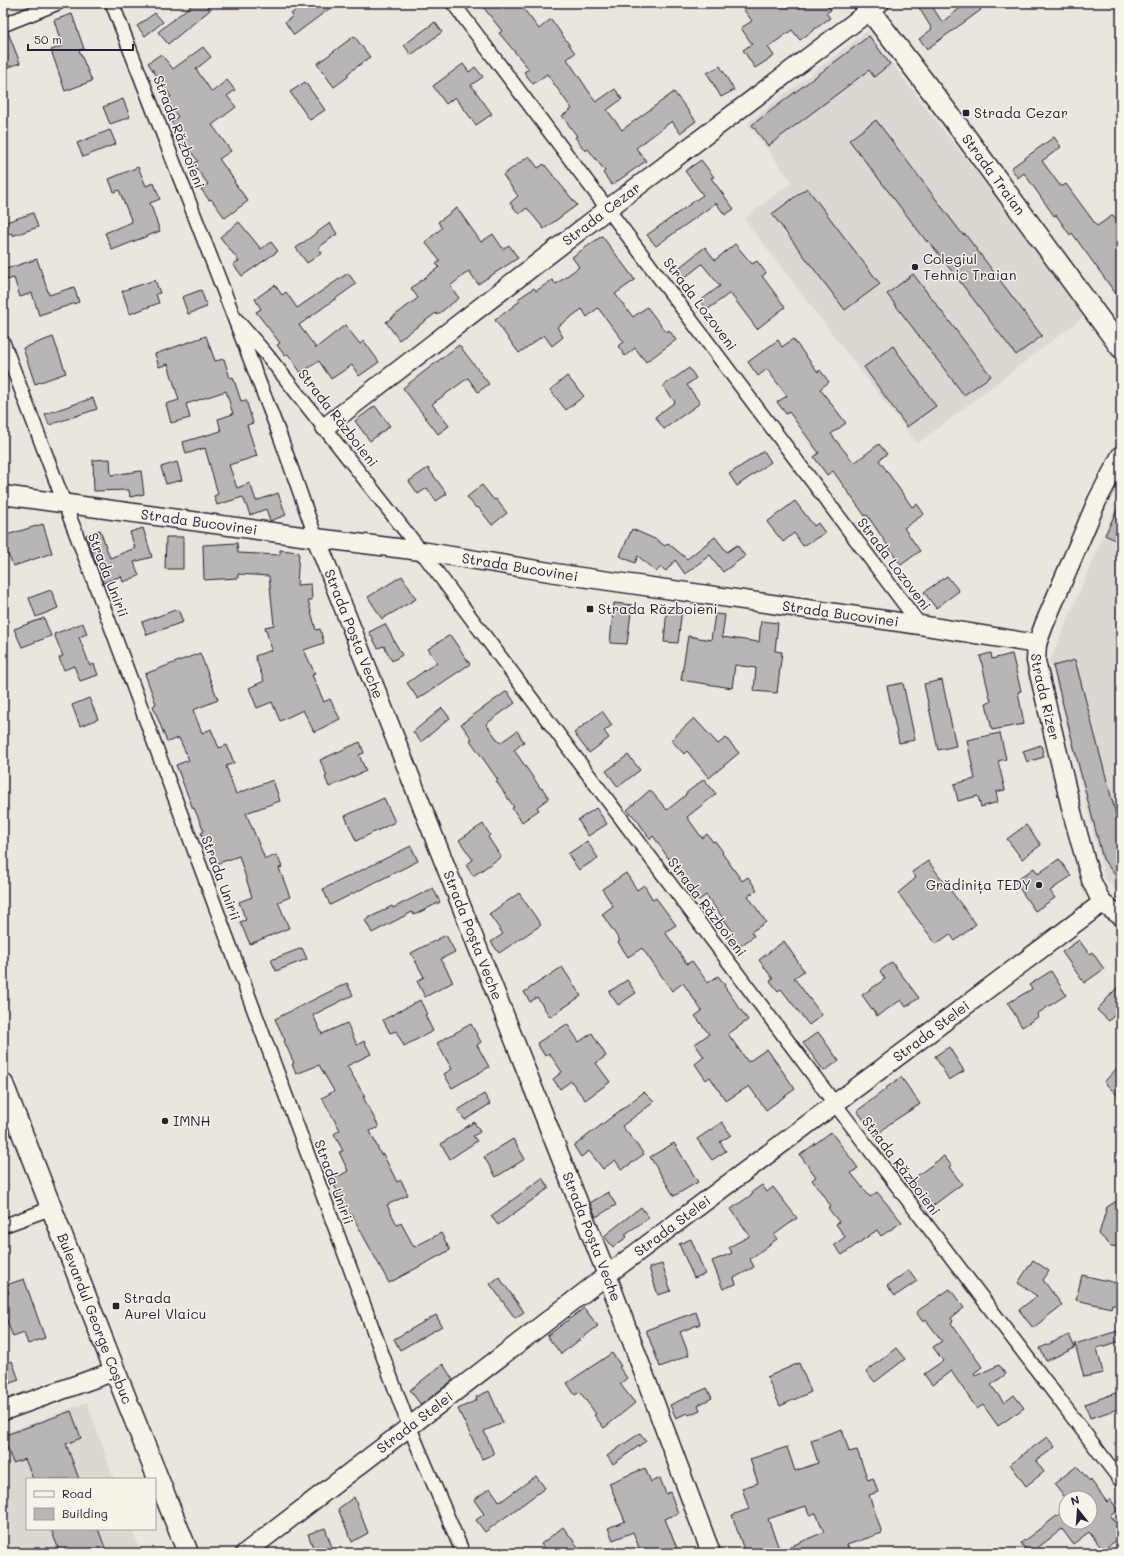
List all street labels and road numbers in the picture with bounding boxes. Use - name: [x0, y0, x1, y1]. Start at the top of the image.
- street label: Strada Războieni: [149, 73, 210, 191]
- street label: Strada Traian: [958, 130, 1030, 219]
- street label: Strada Cezar: [558, 177, 644, 250]
- street label: Strada Lozoveni: [659, 253, 742, 354]
- street label: Strada Războieni: [294, 365, 383, 471]
- street label: Strada Bucovinei: [140, 504, 259, 539]
- street label: Strada Lozoveni: [853, 513, 936, 614]
- street label: Strada Unirii: [84, 530, 133, 620]
- street label: Strada Bucovinei: [461, 548, 579, 585]
- street label: Strada Poșta Veche: [320, 566, 388, 701]
- street label: Strada Bucovinei: [781, 596, 900, 631]
- street label: Strada Rizer: [1027, 653, 1065, 742]
- street label: Strada Unirii: [197, 833, 246, 923]
- street label: Strada Războieni: [664, 853, 751, 960]
- street label: Strada Poșta Veche: [439, 868, 507, 1002]
- street label: Strada Stelei: [889, 996, 973, 1066]
- street label: Strada Războieni: [858, 1112, 945, 1219]
- street label: Strada Unirii: [310, 1137, 359, 1227]
- street label: Strada Poșta Veche: [558, 1169, 626, 1304]
- street label: Strada Stelei: [630, 1191, 714, 1261]
- street label: Bulevardul George Coșbuc: [53, 1230, 137, 1407]
- street label: Strada Stelei: [372, 1387, 456, 1458]

